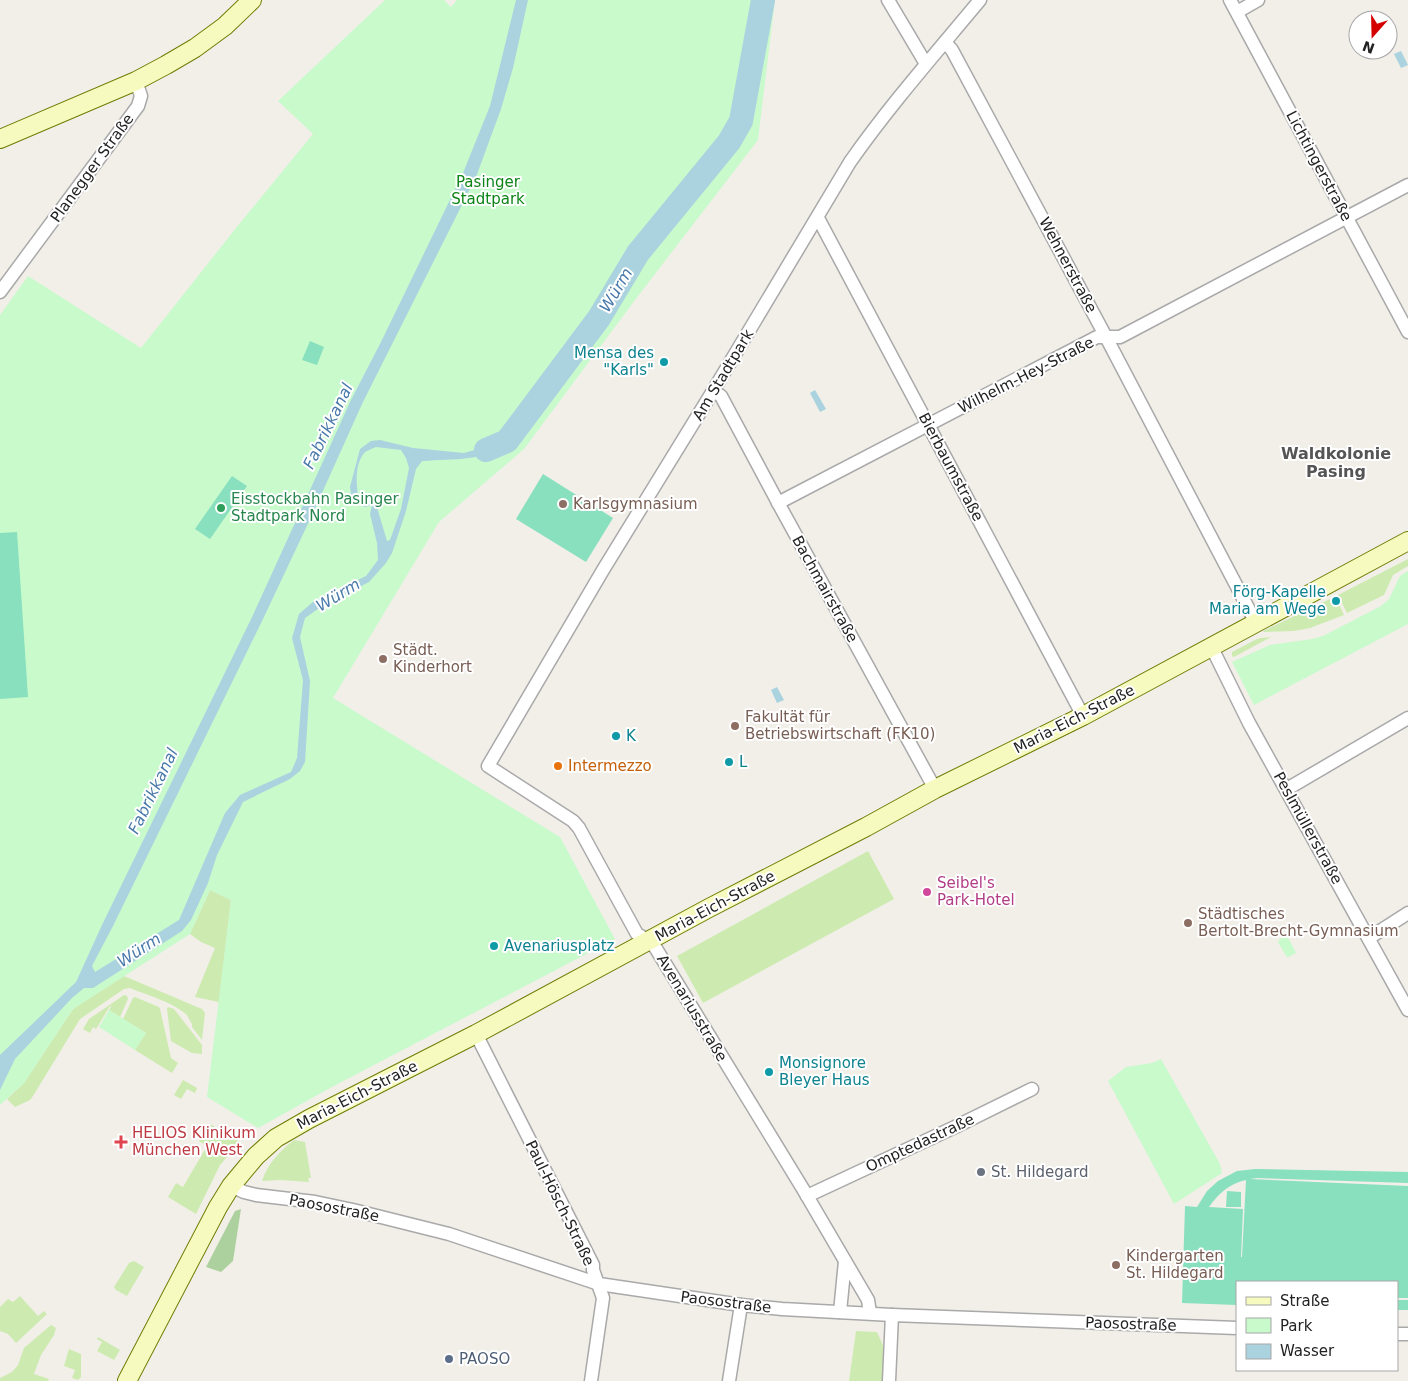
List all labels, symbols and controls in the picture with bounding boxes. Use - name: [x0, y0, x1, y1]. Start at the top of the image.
- north arrow: [1348, 10, 1398, 60]
- text: N: [1360, 38, 1377, 57]
- street label: Lichtingerstraße: [1282, 108, 1356, 224]
- street label: Planegger Straße: [47, 110, 137, 226]
- park label: Pasinger Stadtpark: [451, 173, 525, 208]
- street label: Wehnerstraße: [1035, 214, 1101, 316]
- water label: Würm: [595, 264, 637, 316]
- street label: Am Stadtpark: [689, 326, 757, 424]
- street label: Wilhelm-Hey-Straße: [955, 333, 1097, 417]
- place label: Mensa des "Karls": [574, 344, 654, 379]
- marker: Mensa des "Karls": [658, 356, 670, 368]
- water label: Fabrikkanal: [299, 380, 357, 472]
- street label: Bierbaumstraße: [915, 410, 987, 524]
- district label: Waldkolonie Pasing: [1281, 444, 1391, 481]
- place label: Eisstockbahn Pasinger Stadtpark Nord: [231, 490, 400, 525]
- place label: Karlsgymnasium: [573, 495, 698, 513]
- marker: Karlsgymnasium: [557, 498, 569, 510]
- marker: Eisstockbahn Pasinger Stadtpark Nord: [215, 502, 227, 514]
- street label: Bachmairstraße: [788, 533, 862, 645]
- water label: Würm: [312, 574, 364, 616]
- place label: Förg-Kapelle Maria am Wege: [1209, 583, 1326, 618]
- marker: Förg-Kapelle Maria am Wege: [1330, 595, 1342, 607]
- place label: Städt. Kinderhort: [393, 641, 472, 676]
- marker: Städt. Kinderhort: [377, 653, 389, 665]
- street label: Maria-Eich-Straße: [1011, 681, 1137, 757]
- place label: Fakultät für Betriebswirtschaft (FK10): [745, 708, 935, 743]
- marker: Fakultät für Betriebswirtschaft (FK10): [729, 720, 741, 732]
- place label: K: [626, 727, 637, 745]
- marker: K: [610, 730, 622, 742]
- water label: Fabrikkanal: [124, 745, 182, 837]
- place label: L: [739, 753, 748, 771]
- marker: L: [723, 756, 735, 768]
- place label: Intermezzo: [568, 757, 652, 775]
- marker: Intermezzo: [552, 760, 564, 772]
- street label: Peslmüllerstraße: [1270, 769, 1346, 887]
- street label: Maria-Eich-Straße: [652, 867, 778, 945]
- place label: Seibel's Park-Hotel: [937, 874, 1015, 909]
- marker: Seibel's Park-Hotel: [921, 886, 933, 898]
- place label: Städtisches Bertolt-Brecht-Gymnasium: [1198, 905, 1399, 940]
- marker: Städtisches Bertolt-Brecht-Gymnasium: [1182, 917, 1194, 929]
- water label: Würm: [114, 929, 164, 971]
- place label: Avenariusplatz: [504, 937, 615, 955]
- marker: Avenariusplatz: [488, 940, 500, 952]
- street label: Avenariusstraße: [653, 951, 731, 1065]
- place label: Monsignore Bleyer Haus: [779, 1054, 870, 1089]
- street label: Maria-Eich-Straße: [294, 1057, 420, 1133]
- marker: Monsignore Bleyer Haus: [763, 1066, 775, 1078]
- street label: Omptedastraße: [863, 1110, 977, 1176]
- place label: HELIOS Klinikum München West: [132, 1124, 256, 1159]
- marker: HELIOS Klinikum München West: [114, 1135, 128, 1149]
- street label: Paul-Hösch-Straße: [522, 1137, 598, 1269]
- place label: St. Hildegard: [991, 1163, 1088, 1181]
- marker: St. Hildegard: [975, 1166, 987, 1178]
- street label: Paosostraße: [287, 1190, 381, 1226]
- place label: Kindergarten St. Hildegard: [1126, 1247, 1224, 1282]
- marker: Kindergarten St. Hildegard: [1110, 1259, 1122, 1271]
- legend: [1236, 1281, 1398, 1371]
- street label: Paosostraße: [680, 1287, 772, 1317]
- text: Straße: [1280, 1292, 1329, 1310]
- street label: Paosostraße: [1085, 1313, 1177, 1335]
- text: Park: [1280, 1317, 1313, 1335]
- text: Wasser: [1280, 1342, 1335, 1360]
- place label: PAOSO: [459, 1350, 510, 1368]
- marker: PAOSO: [443, 1353, 455, 1365]

